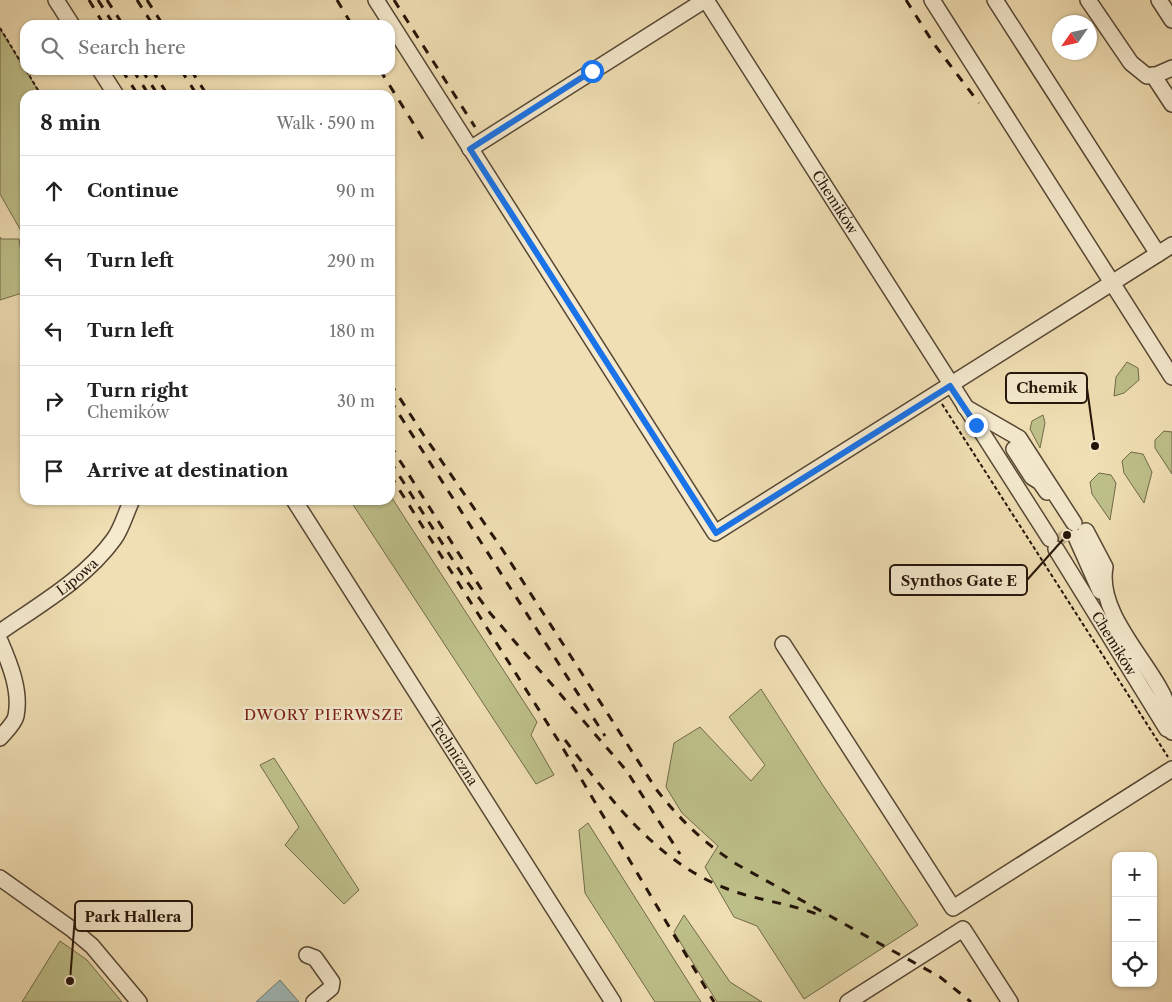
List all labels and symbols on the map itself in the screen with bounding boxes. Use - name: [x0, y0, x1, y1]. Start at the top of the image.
- north arrow: [1052, 15, 1097, 60]
- route start: [581, 60, 604, 83]
- street label: Chemików: [808, 167, 862, 238]
- callout: Chemik: [1006, 373, 1087, 403]
- text: Chemik: [1016, 378, 1079, 397]
- route end: [965, 414, 988, 437]
- street label: Lipowa: [53, 554, 102, 599]
- callout: Synthos Gate E: [890, 565, 1027, 595]
- text: Synthos Gate E: [901, 571, 1017, 590]
- street label: Chemików: [1088, 608, 1141, 679]
- district label: DWORY PIERWSZE: [244, 705, 404, 724]
- street label: Techniczna: [426, 714, 482, 789]
- callout: Park Hallera: [75, 901, 192, 931]
- text: Park Hallera: [84, 907, 182, 926]

